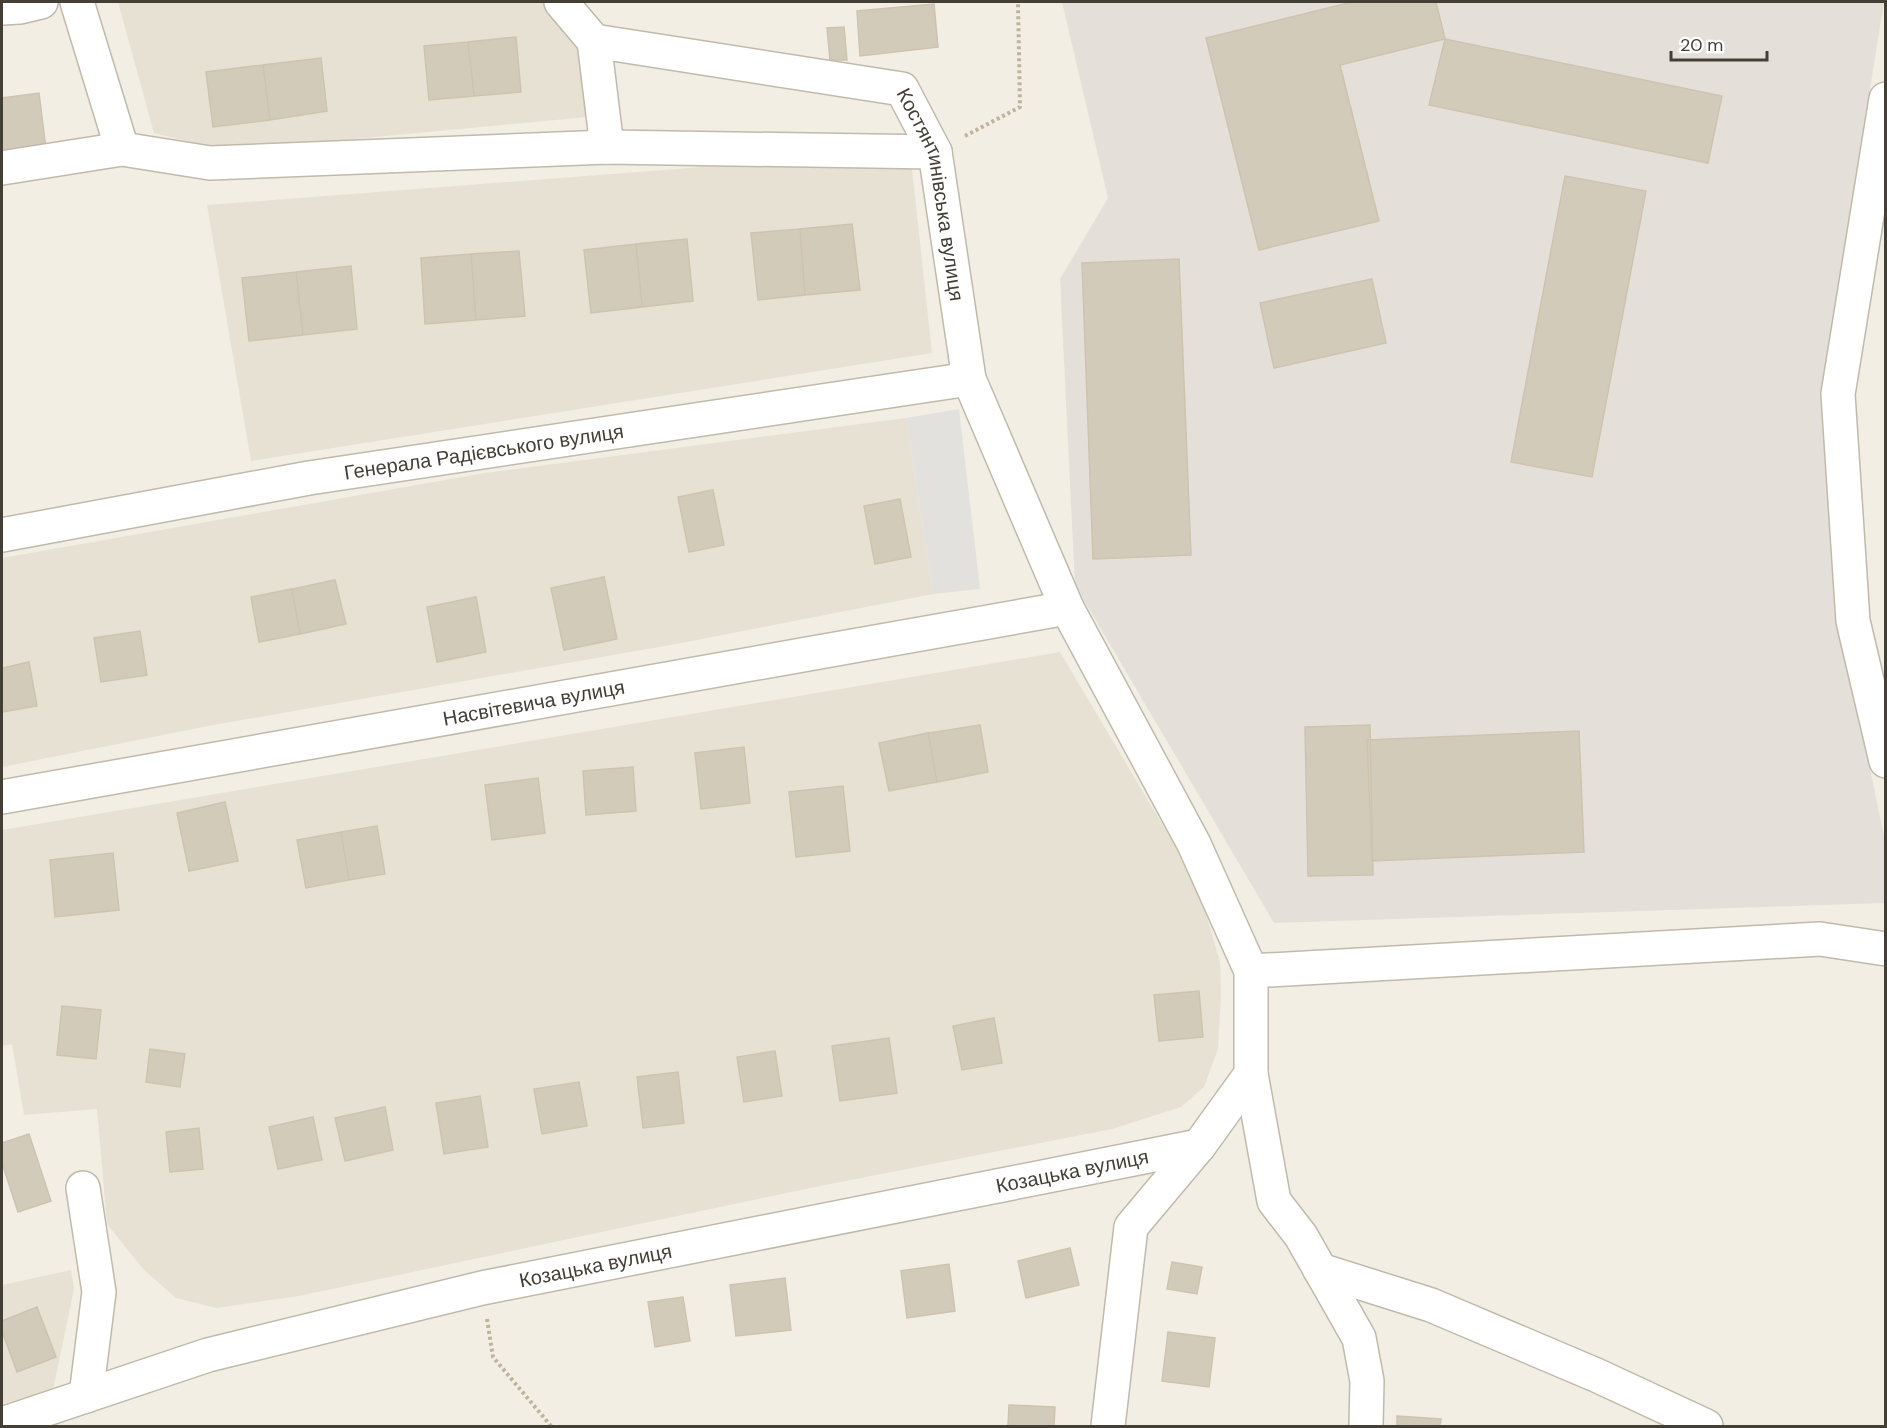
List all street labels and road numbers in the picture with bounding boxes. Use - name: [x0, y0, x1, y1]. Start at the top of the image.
- street label: Костянтинівська вулиця: [891, 84, 970, 303]
- street label: Генерала Радієвського вулиця: [342, 418, 625, 486]
- street label: Насвітевича вулиця: [441, 674, 627, 732]
- street label: Козацька вулиця: [994, 1143, 1151, 1199]
- street label: Козацька вулиця: [517, 1238, 674, 1293]

